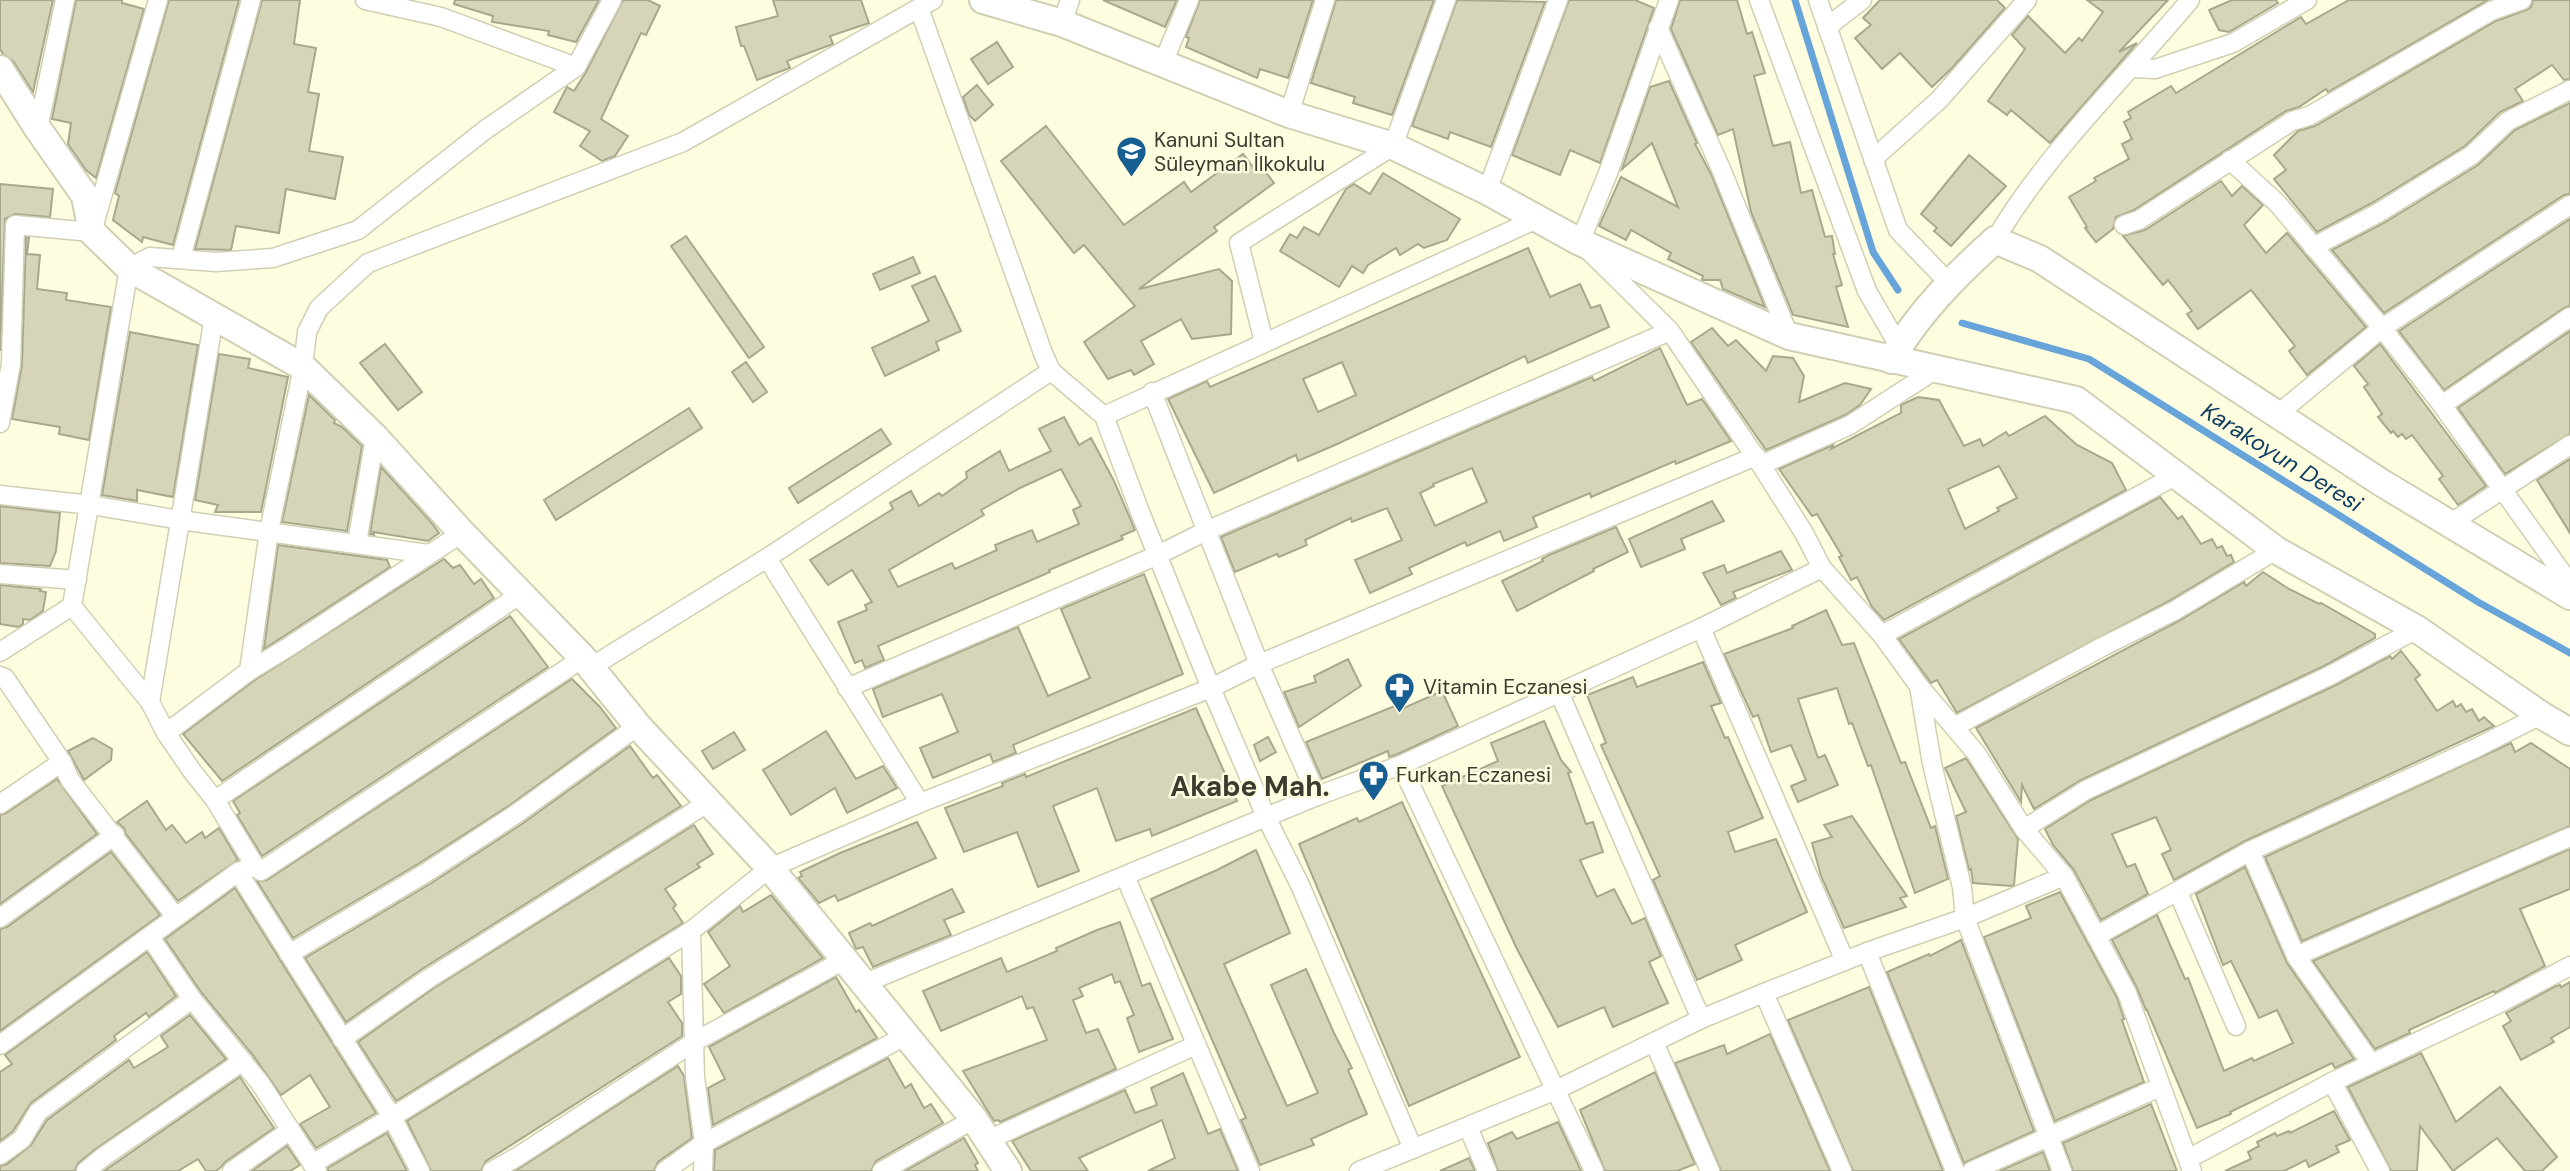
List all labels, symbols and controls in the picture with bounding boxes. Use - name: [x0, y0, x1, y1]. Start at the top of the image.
- place label: Kanuni Sultan Süleyman İlkokulu: [1154, 126, 1325, 178]
- school or university icon: Kanuni Sultan Süleyman İlkokulu: [1114, 135, 1148, 179]
- water label: Karakoyun Deresi: [2196, 395, 2368, 519]
- pharmacy icon: Vitamin Eczanesi: [1383, 670, 1417, 714]
- place label: Vitamin Eczanesi: [1423, 673, 1588, 701]
- pharmacy icon: Furkan Eczanesi: [1356, 758, 1390, 802]
- place label: Furkan Eczanesi: [1396, 761, 1551, 789]
- district label: Akabe Mah.: [1170, 768, 1330, 805]

